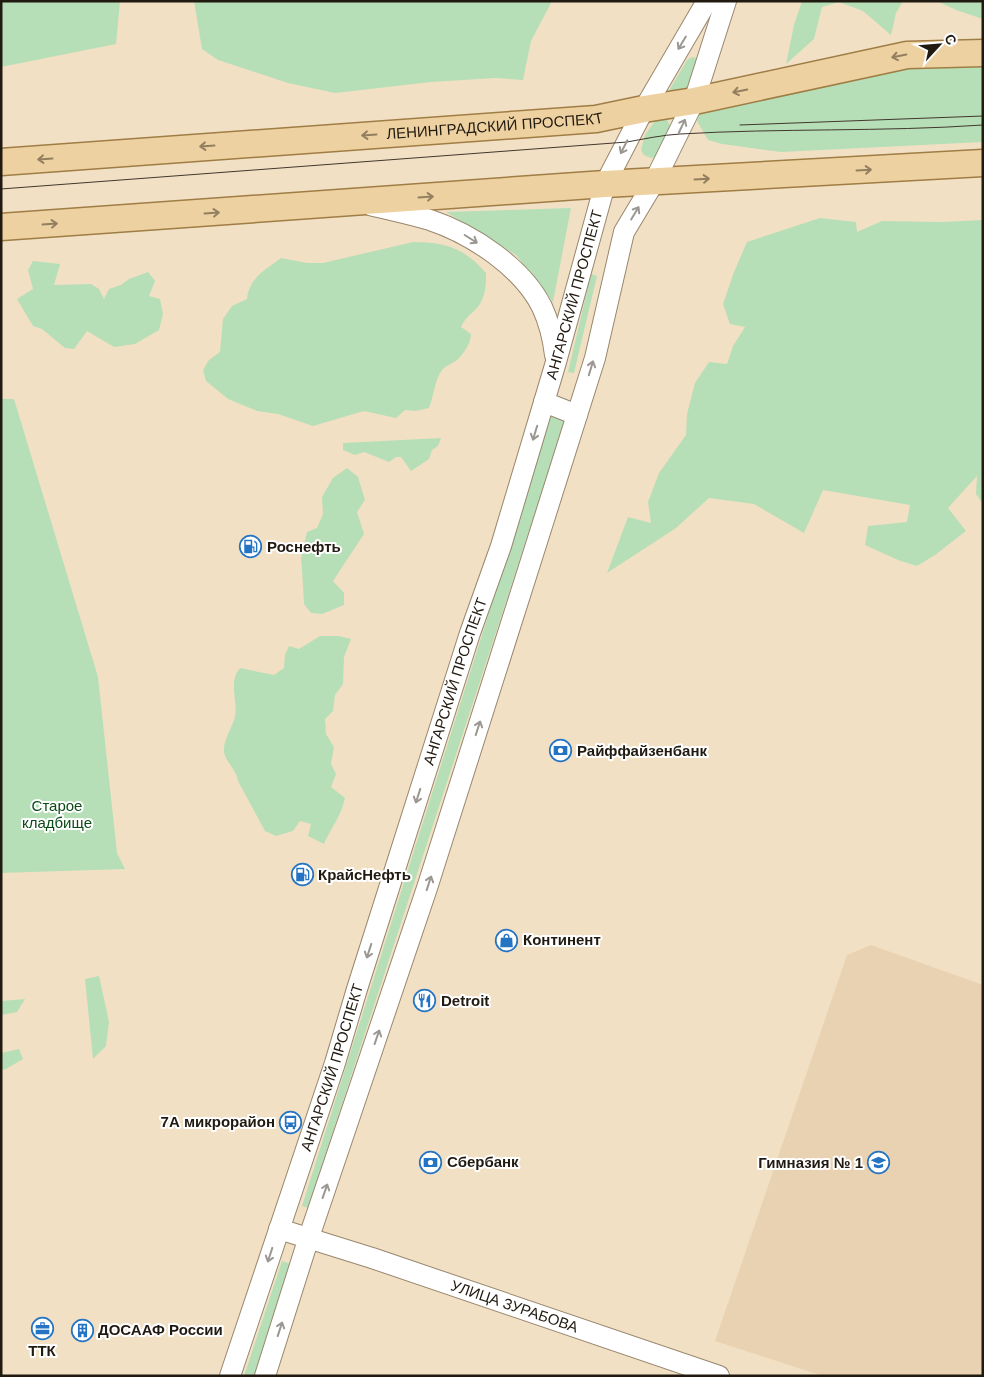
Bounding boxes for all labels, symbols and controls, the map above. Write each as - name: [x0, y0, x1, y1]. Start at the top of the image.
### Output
- north arrow: [914, 20, 964, 70]
- text: С: [941, 31, 960, 47]
- one-way arrow: [677, 36, 687, 50]
- one-way arrow: [892, 52, 908, 62]
- one-way arrow: [733, 87, 749, 96]
- street label: ЛЕНИНГРАДСКИЙ ПРОСПЕКТ: [386, 109, 605, 142]
- one-way arrow: [677, 119, 687, 134]
- one-way arrow: [361, 130, 377, 139]
- one-way arrow: [619, 139, 629, 154]
- one-way arrow: [199, 142, 215, 151]
- one-way arrow: [37, 154, 53, 163]
- one-way arrow: [856, 165, 872, 174]
- one-way arrow: [694, 175, 710, 184]
- one-way arrow: [418, 193, 434, 202]
- one-way arrow: [631, 206, 641, 220]
- one-way arrow: [203, 208, 219, 217]
- street label: АНГАРСКИЙ ПРОСПЕКТ: [542, 208, 605, 381]
- one-way arrow: [42, 219, 58, 229]
- one-way arrow: [464, 234, 478, 244]
- one-way arrow: [587, 360, 597, 376]
- one-way arrow: [529, 425, 539, 441]
- fuel station icon: Роснефть: [239, 535, 263, 559]
- place label: Роснефть: [267, 538, 341, 555]
- street label: АНГАРСКИЙ ПРОСПЕКТ: [420, 596, 490, 767]
- one-way arrow: [474, 721, 483, 737]
- bank icon: Райффайзенбанк: [549, 739, 573, 763]
- place label: Райффайзенбанк: [577, 742, 708, 759]
- one-way arrow: [413, 788, 423, 804]
- park label: Старое кладбище: [22, 797, 92, 831]
- fuel station icon: КрайсНефть: [290, 863, 314, 887]
- place label: КрайсНефть: [318, 866, 411, 883]
- one-way arrow: [424, 876, 434, 892]
- shop icon: Континент: [495, 928, 519, 952]
- place label: Континент: [523, 931, 601, 948]
- one-way arrow: [364, 943, 373, 958]
- street label: АНГАРСКИЙ ПРОСПЕКТ: [297, 981, 366, 1153]
- restaurant icon: Detroit: [413, 989, 437, 1013]
- place label: Detroit: [441, 992, 489, 1009]
- one-way arrow: [373, 1030, 382, 1046]
- bus stop icon: 7А микрорайон: [279, 1110, 303, 1134]
- place label: 7А микрорайон: [161, 1113, 275, 1130]
- bank icon: Сбербанк: [419, 1150, 443, 1174]
- school or university icon: Гимназия № 1: [867, 1151, 891, 1175]
- place label: Сбербанк: [447, 1153, 519, 1170]
- place label: Гимназия № 1: [758, 1154, 863, 1171]
- one-way arrow: [321, 1184, 330, 1199]
- one-way arrow: [265, 1247, 275, 1263]
- street label: УЛИЦА ЗУРАБОВА: [449, 1276, 581, 1336]
- office icon: ТТК: [30, 1316, 54, 1340]
- building icon: ДОСААФ России: [70, 1318, 94, 1342]
- place label: ДОСААФ России: [98, 1321, 223, 1338]
- one-way arrow: [275, 1322, 285, 1338]
- place label: ТТК: [28, 1342, 57, 1359]

